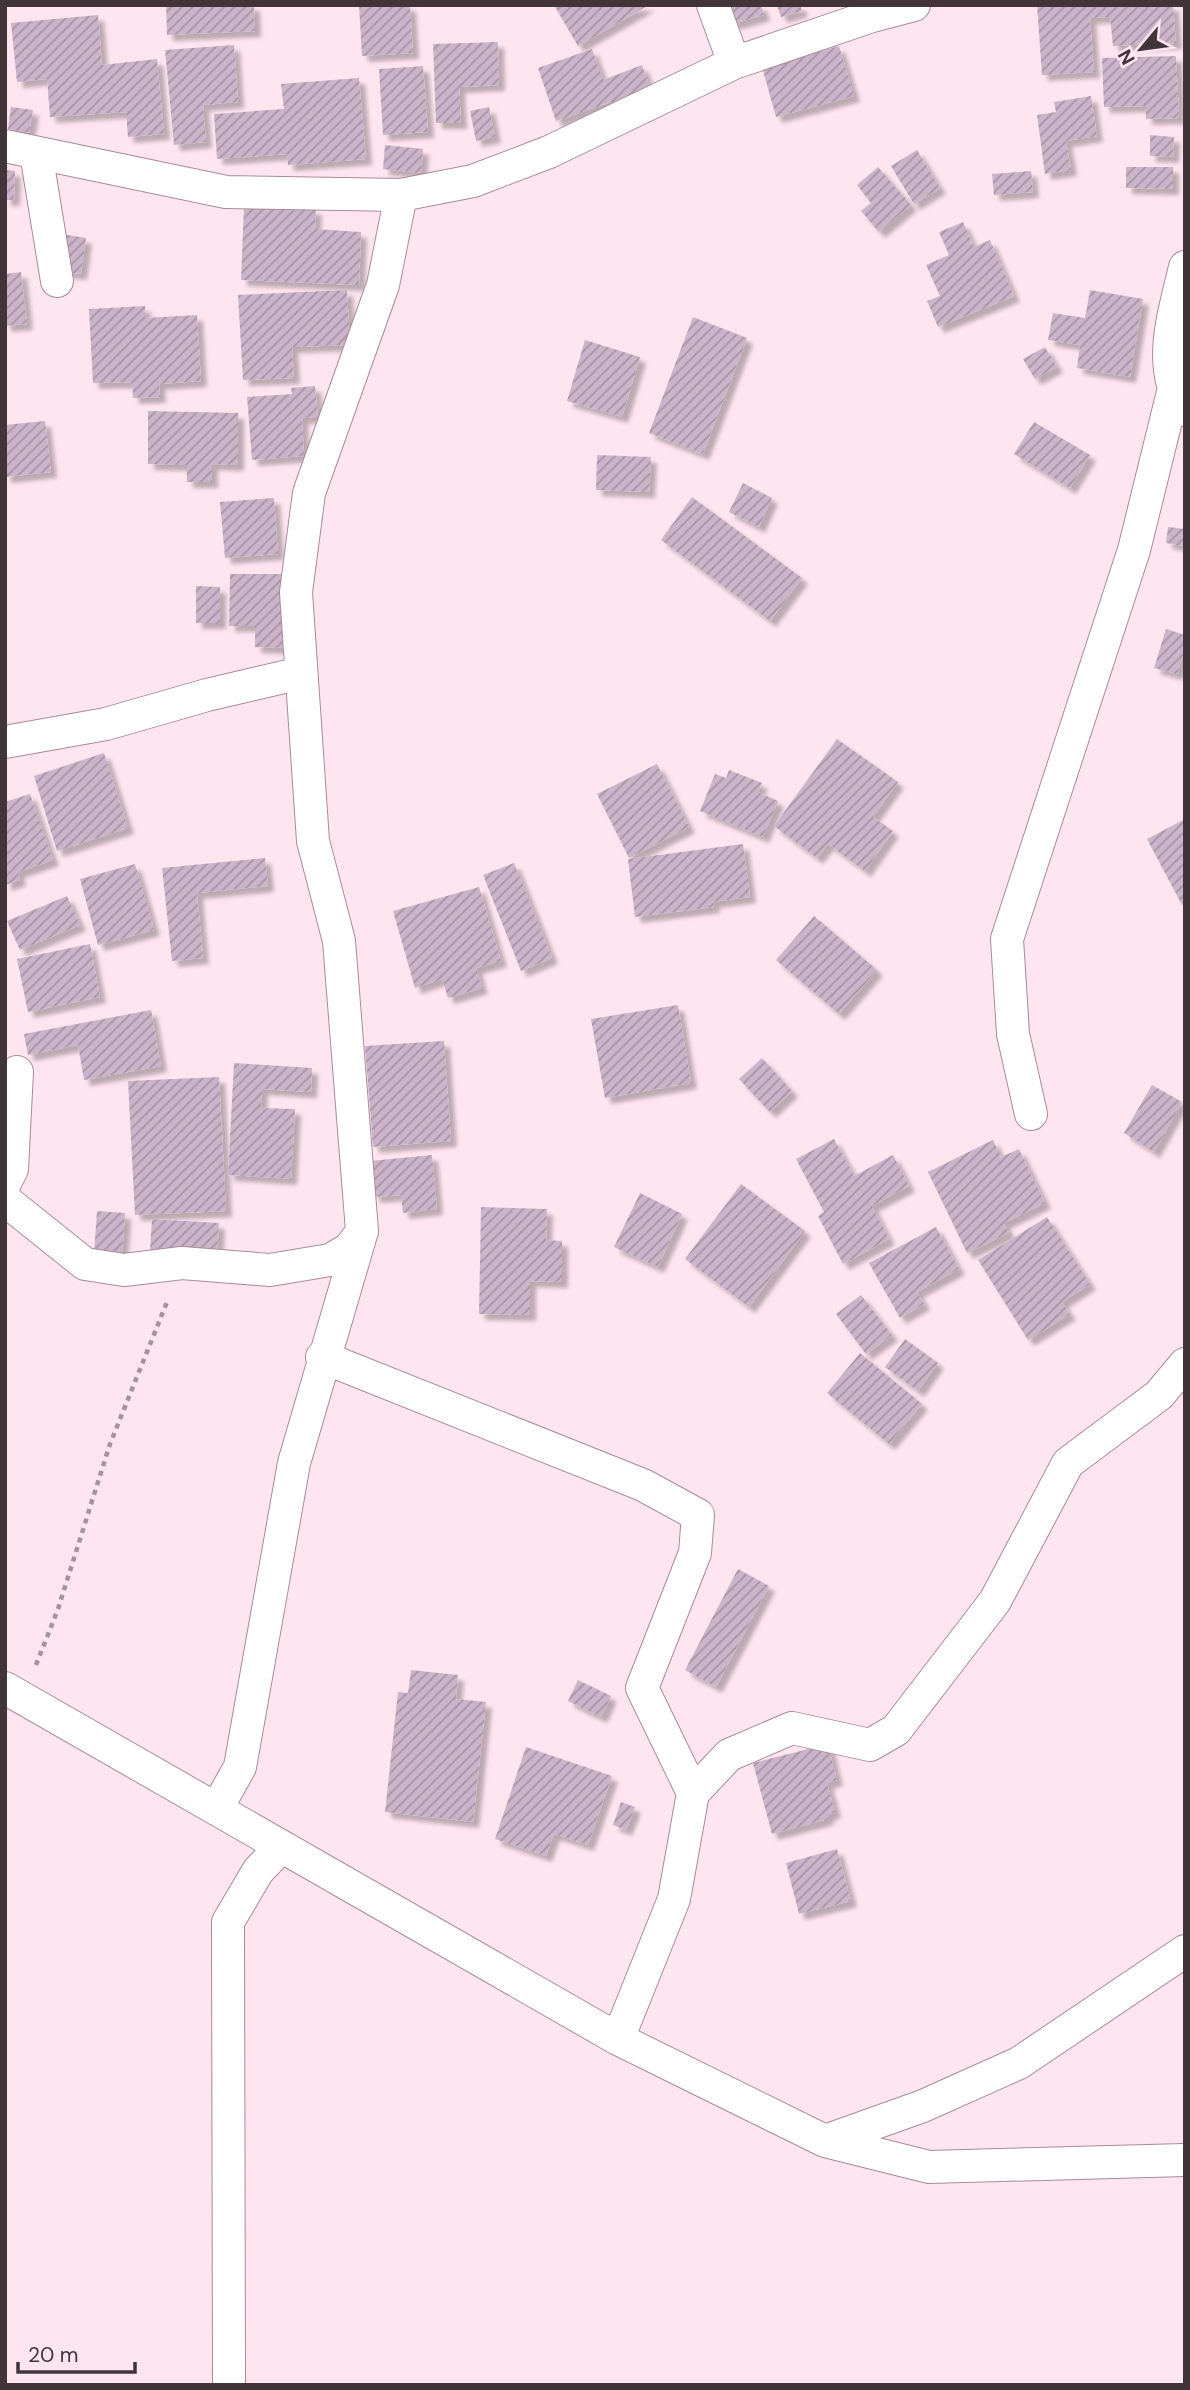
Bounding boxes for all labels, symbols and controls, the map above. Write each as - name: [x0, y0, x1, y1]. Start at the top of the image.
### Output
- north arrow: [1106, 14, 1176, 84]
- text: N: [1112, 45, 1141, 69]
- scale bar: [18, 2330, 135, 2374]
- text: 20 m: [28, 2341, 79, 2369]

